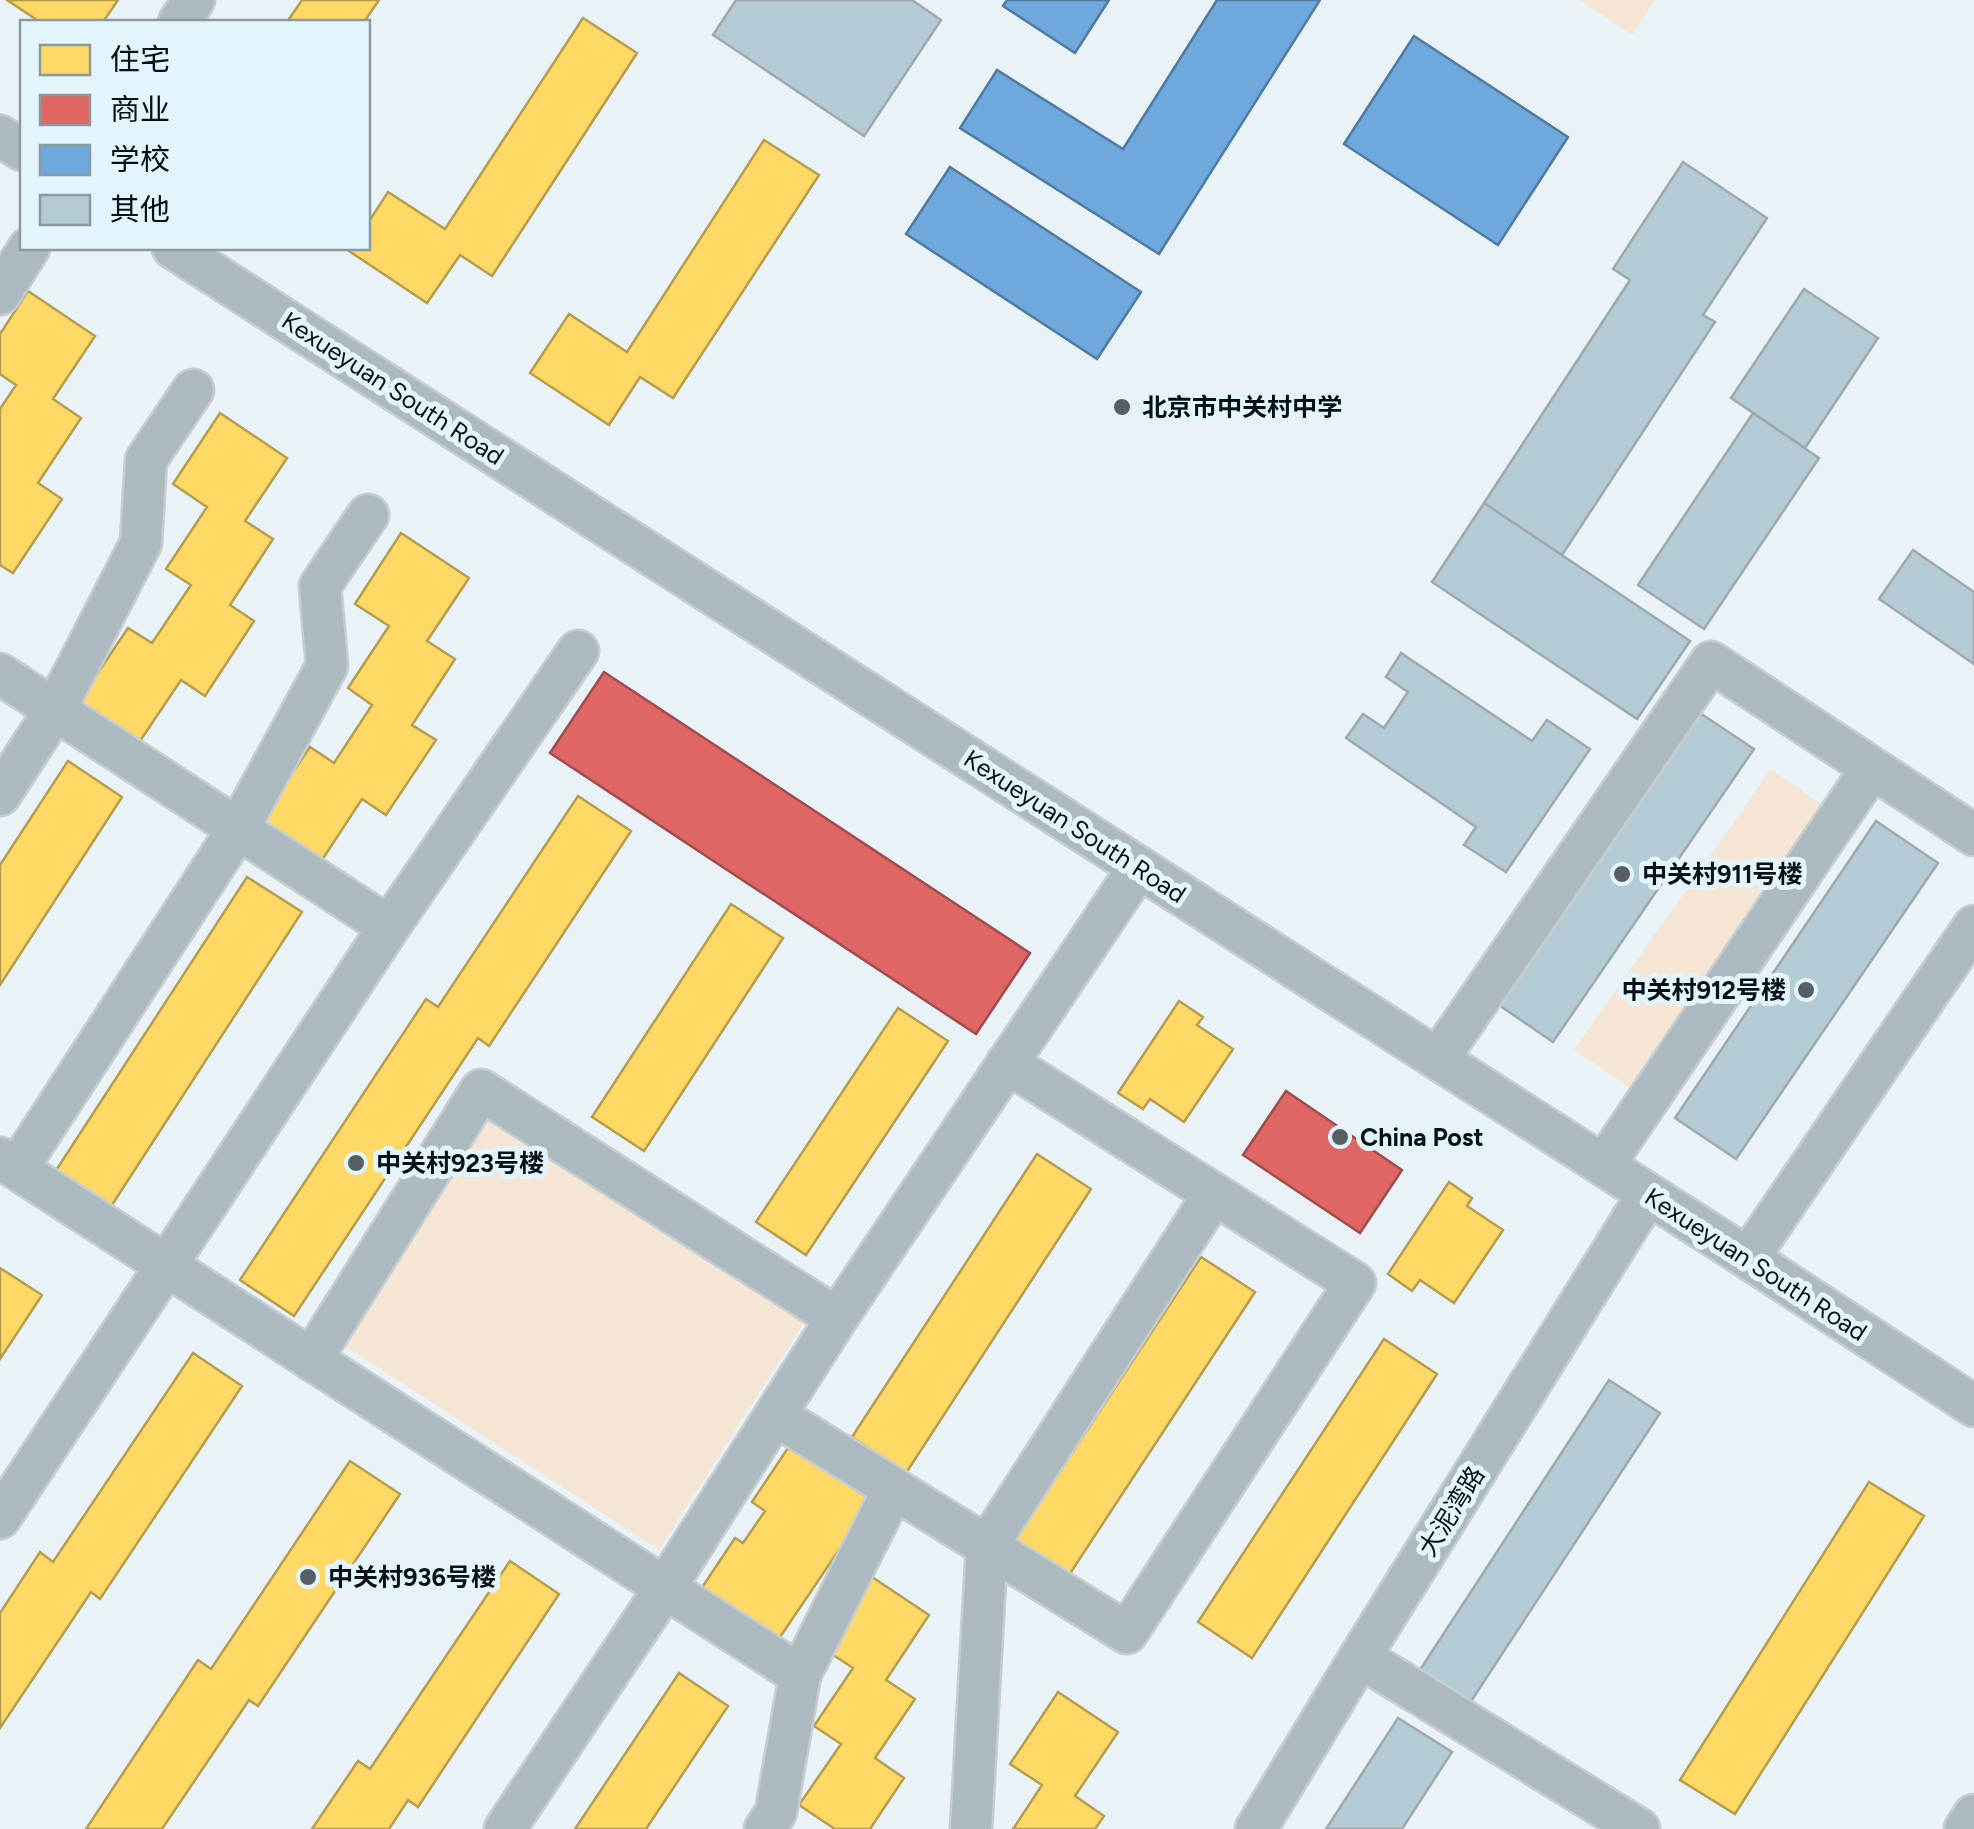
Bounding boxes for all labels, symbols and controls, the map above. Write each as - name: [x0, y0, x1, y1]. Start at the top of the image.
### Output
- legend: [20, 20, 370, 250]
- text: 住宅: [110, 41, 170, 78]
- text: 商业: [110, 91, 170, 128]
- text: 学校: [110, 141, 170, 178]
- text: 其他: [110, 191, 170, 228]
- street label: Kexueyuan South Road: [276, 305, 510, 471]
- place label: 北京市中关村中学: [1142, 392, 1342, 422]
- marker: 北京市中关村中学: [1111, 396, 1133, 418]
- street label: Kexueyuan South Road: [958, 743, 1192, 909]
- place label: 中关村911号楼: [1642, 859, 1803, 889]
- marker: 中关村911号楼: [1611, 863, 1633, 885]
- place label: 中关村912号楼: [1621, 975, 1786, 1005]
- marker: 中关村912号楼: [1795, 979, 1817, 1001]
- place label: China Post: [1360, 1122, 1483, 1152]
- marker: China Post: [1329, 1126, 1351, 1148]
- place label: 中关村923号楼: [376, 1148, 544, 1178]
- marker: 中关村923号楼: [345, 1152, 367, 1174]
- street label: Kexueyuan South Road: [1639, 1181, 1873, 1347]
- street label: 大泥湾路: [1412, 1461, 1490, 1561]
- place label: 中关村936号楼: [328, 1562, 496, 1592]
- marker: 中关村936号楼: [297, 1566, 319, 1588]

